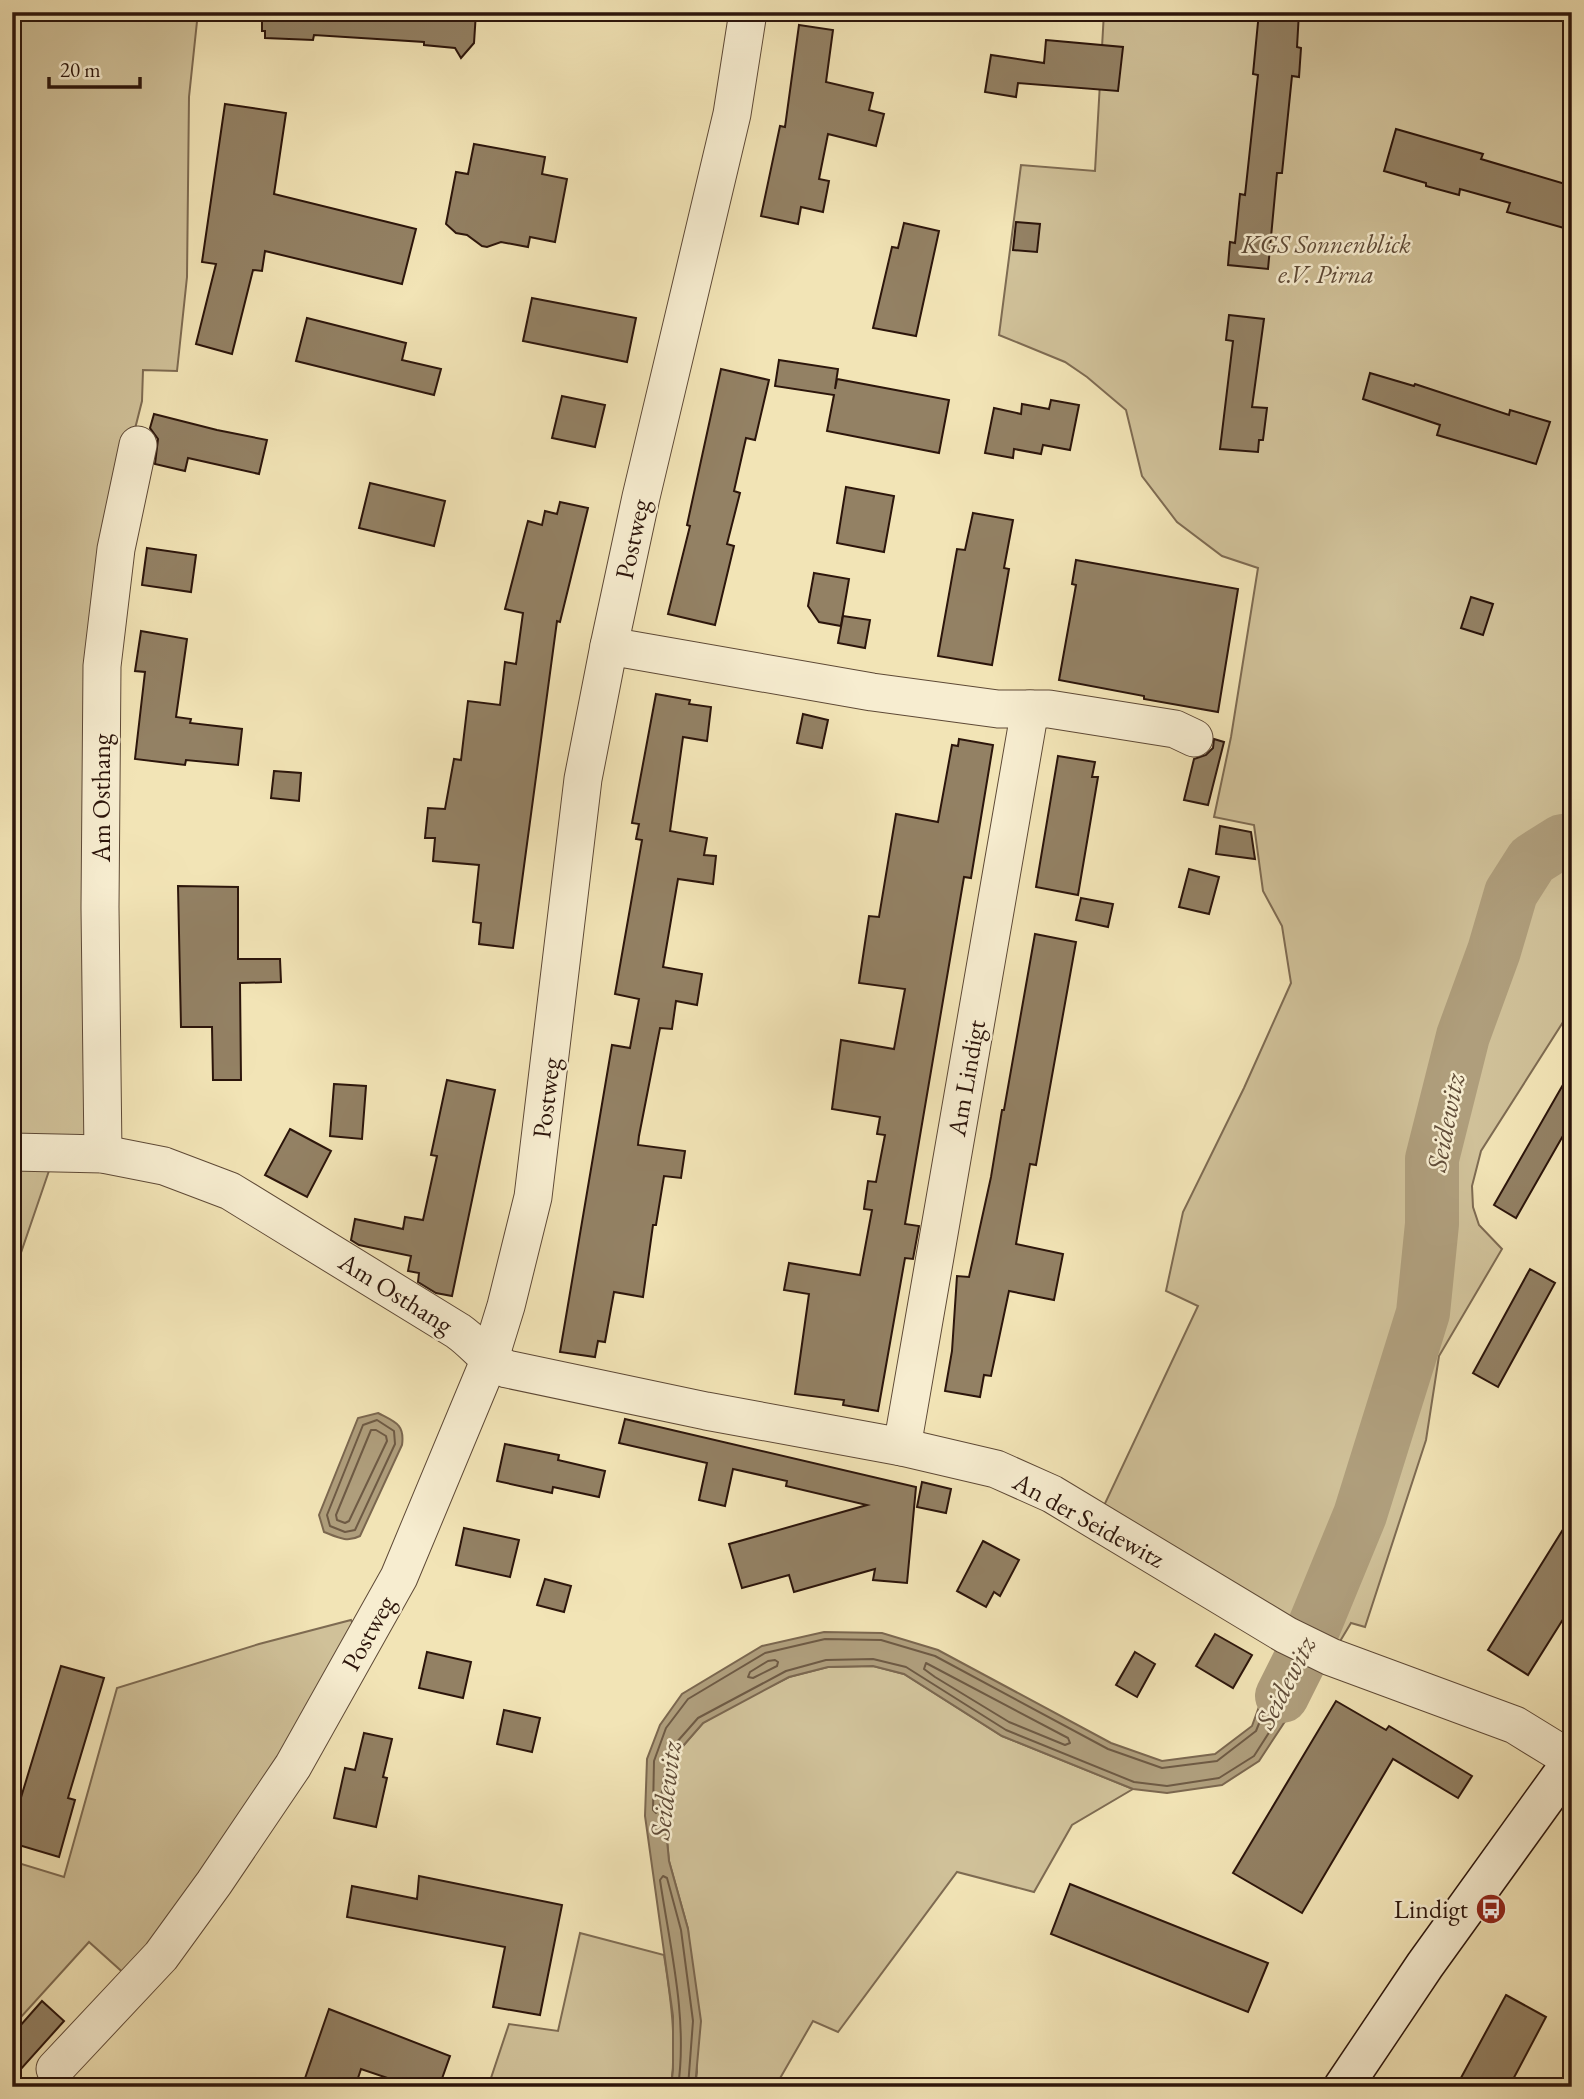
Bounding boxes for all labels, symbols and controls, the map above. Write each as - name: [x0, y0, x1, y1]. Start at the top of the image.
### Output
- scale bar: [49, 46, 140, 90]
- text: 20 m: [60, 56, 101, 83]
- park label: KGS Sonnenblick e.V. Pirna: [1240, 227, 1411, 291]
- street label: Postweg: [607, 495, 657, 582]
- street label: Am Osthang: [84, 733, 118, 863]
- street label: Am Lindigt: [939, 1017, 993, 1140]
- street label: Postweg: [524, 1055, 568, 1140]
- water label: Seidewitz: [1418, 1069, 1472, 1175]
- street label: Am Osthang: [332, 1244, 460, 1342]
- street label: An der Seidewitz: [1006, 1464, 1171, 1576]
- street label: Postweg: [333, 1589, 403, 1677]
- water label: Seidewitz: [1246, 1629, 1324, 1735]
- water label: Seidewitz: [641, 1738, 689, 1843]
- place label: Lindigt: [1394, 1892, 1468, 1926]
- bus stop icon: Lindigt: [1474, 1892, 1508, 1926]

